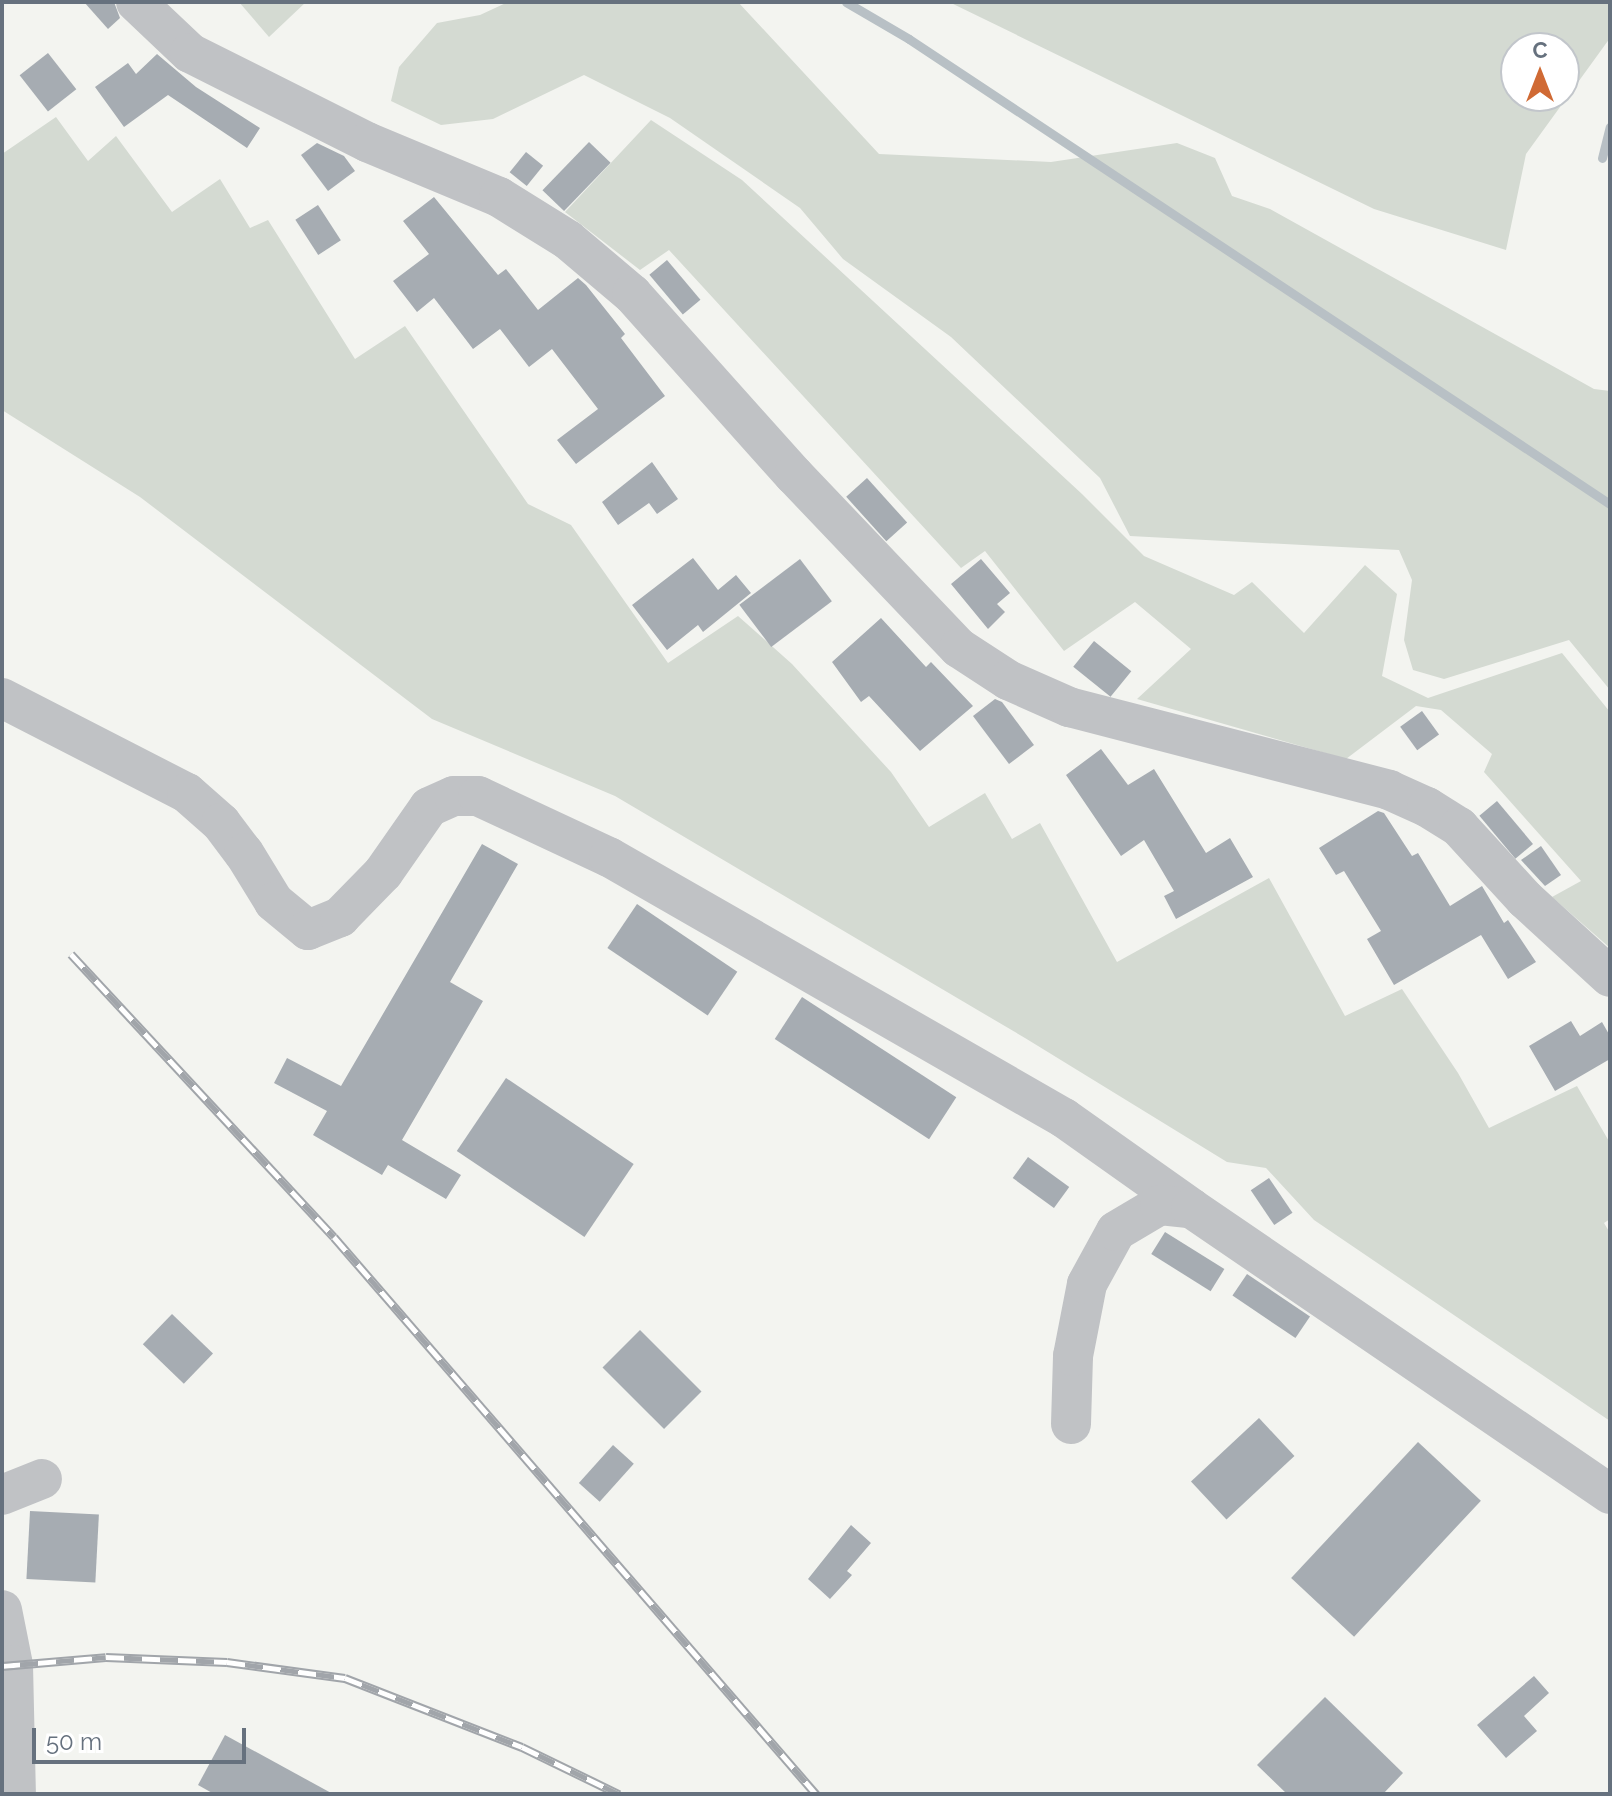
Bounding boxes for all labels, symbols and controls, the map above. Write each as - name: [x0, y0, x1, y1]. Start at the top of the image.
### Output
- north arrow: [1500, 32, 1580, 112]
- text: С: [1532, 37, 1548, 63]
- scale bar: [36, 1712, 250, 1762]
- text: 50 m: [46, 1727, 102, 1756]

